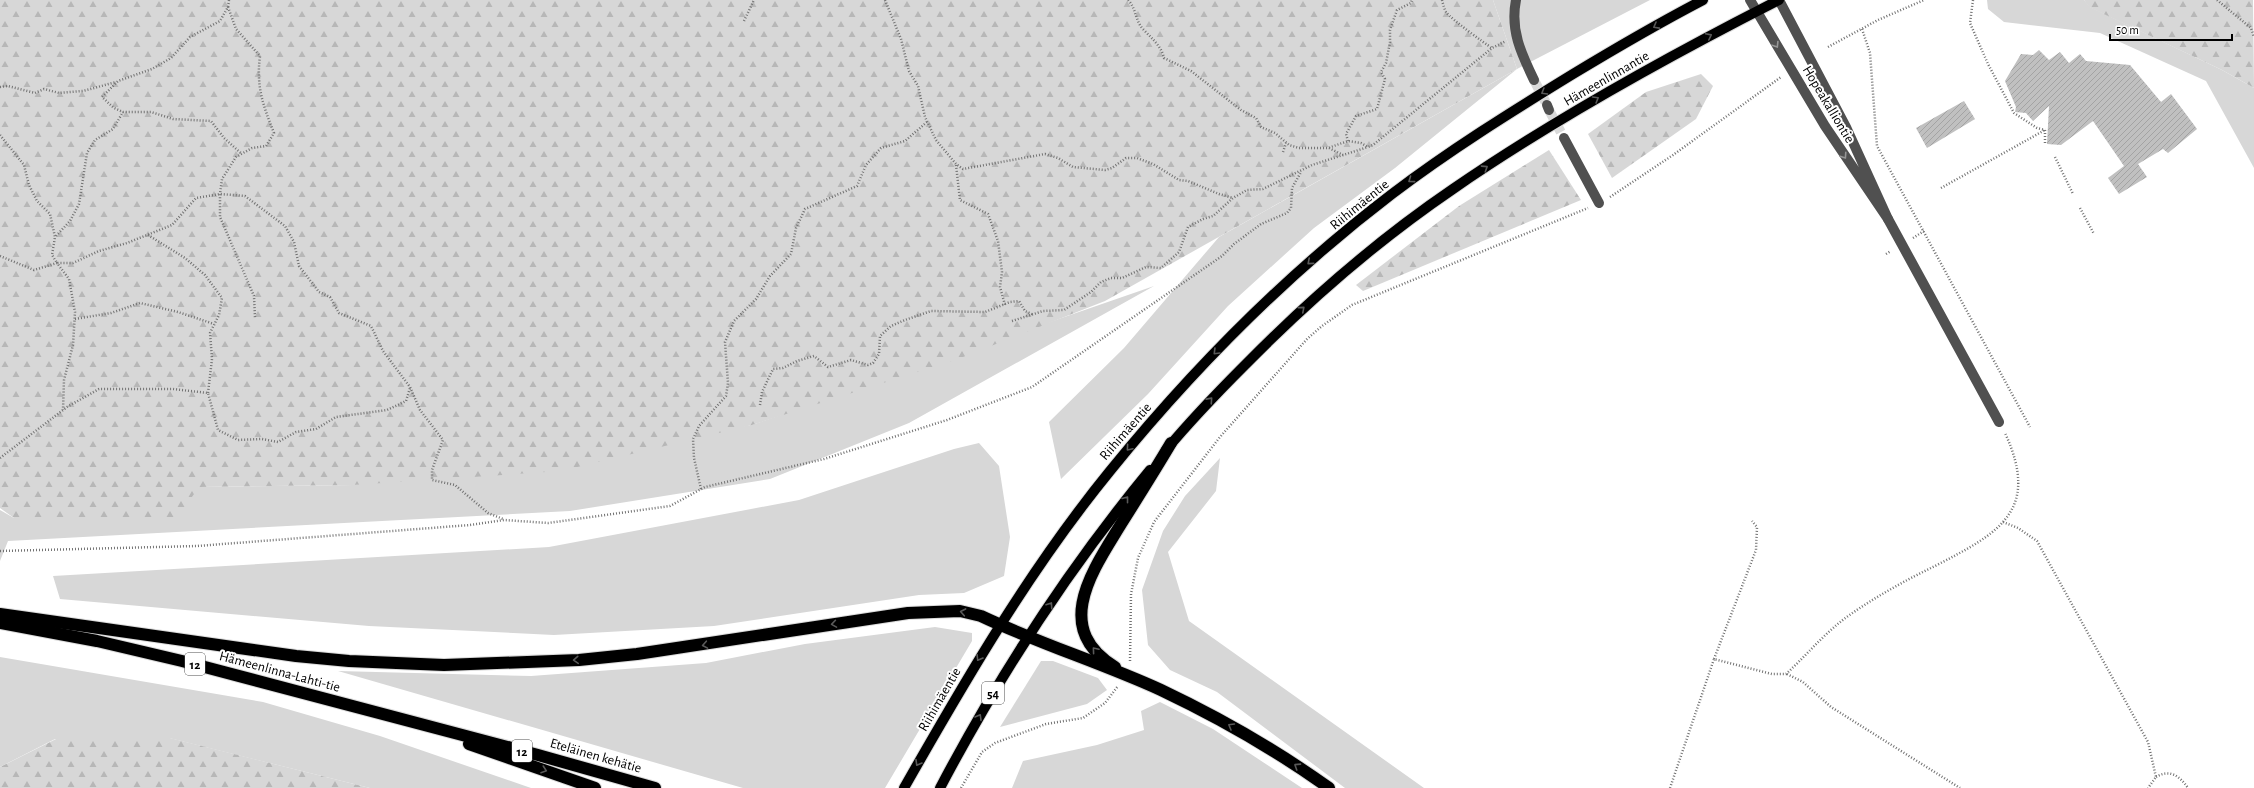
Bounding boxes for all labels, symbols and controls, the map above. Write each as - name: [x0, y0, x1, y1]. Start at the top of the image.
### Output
- scale bar: [2110, 16, 2232, 42]
- one-way arrow: [1653, 21, 1660, 28]
- text: 50 m: [2116, 24, 2139, 36]
- one-way arrow: [1705, 33, 1712, 41]
- one-way arrow: [1772, 41, 1779, 48]
- street label: Hämeenlinnantie: [1561, 49, 1652, 109]
- street label: Hopeakalliontie: [1800, 63, 1857, 146]
- one-way arrow: [1541, 87, 1548, 94]
- one-way arrow: [1592, 97, 1599, 104]
- one-way arrow: [1839, 152, 1847, 159]
- one-way arrow: [1481, 165, 1488, 173]
- one-way arrow: [1408, 175, 1415, 183]
- street label: Riihimäentie: [1328, 177, 1392, 233]
- one-way arrow: [1308, 258, 1315, 265]
- one-way arrow: [1298, 307, 1305, 314]
- one-way arrow: [1213, 347, 1221, 355]
- one-way arrow: [1205, 398, 1212, 405]
- street label: Riihimäentie: [1097, 400, 1154, 463]
- one-way arrow: [1126, 443, 1133, 451]
- one-way arrow: [1121, 497, 1128, 504]
- one-way arrow: [1045, 602, 1053, 609]
- one-way arrow: [959, 608, 966, 617]
- one-way arrow: [831, 619, 837, 628]
- one-way arrow: [702, 640, 709, 649]
- one-way arrow: [1093, 648, 1100, 655]
- street label: Hämeenlinna-Lahti-tie: [218, 649, 342, 695]
- road number: 12: [185, 653, 205, 675]
- one-way arrow: [976, 654, 984, 661]
- one-way arrow: [573, 656, 579, 665]
- street label: Riihimäentie: [916, 665, 964, 734]
- road number: 54: [982, 682, 1004, 704]
- one-way arrow: [975, 713, 982, 721]
- one-way arrow: [1227, 723, 1235, 730]
- street label: Eteläinen kehätie: [548, 736, 643, 776]
- road number: 12: [512, 740, 532, 762]
- one-way arrow: [916, 759, 923, 766]
- one-way arrow: [1294, 764, 1301, 771]
- one-way arrow: [540, 766, 547, 774]

